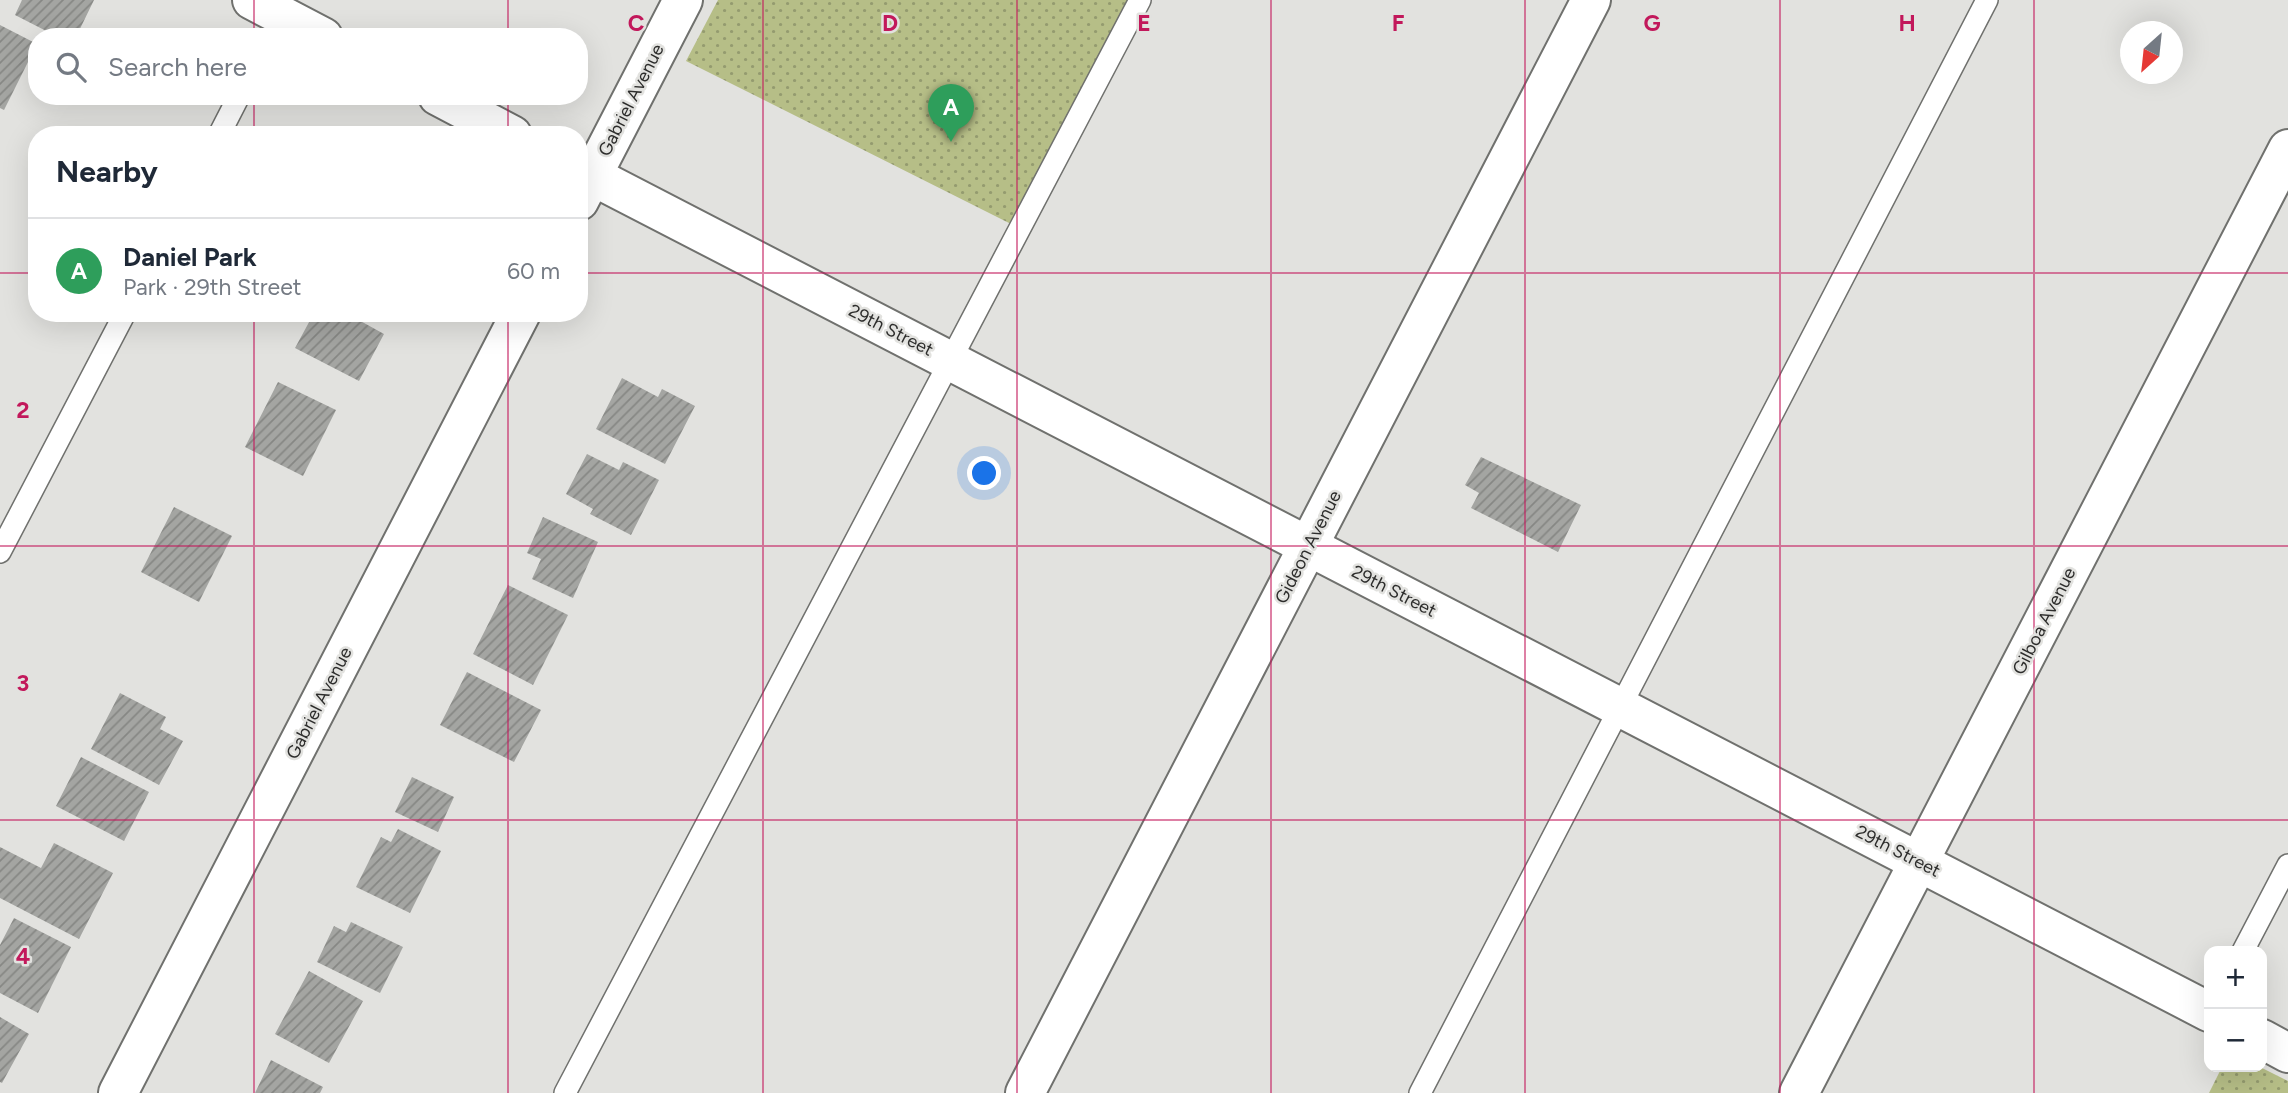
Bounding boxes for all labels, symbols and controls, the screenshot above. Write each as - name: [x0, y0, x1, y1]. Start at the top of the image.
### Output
- text: C: [628, 9, 645, 37]
- text: D: [882, 9, 898, 37]
- text: E: [1137, 9, 1151, 37]
- text: F: [1392, 9, 1405, 37]
- text: G: [1643, 9, 1661, 37]
- text: H: [1898, 9, 1916, 37]
- north arrow: [2120, 21, 2183, 84]
- search box: [28, 28, 588, 105]
- street label: Gabriel Avenue: [593, 40, 669, 160]
- icon: search: [52, 48, 90, 86]
- text: Search here: [108, 51, 247, 83]
- pin: A: [928, 84, 974, 142]
- text: Nearby: [56, 153, 158, 190]
- text: Daniel Park: [123, 241, 257, 273]
- text: A: [71, 257, 87, 285]
- text: 60 m: [507, 257, 560, 285]
- text: Park · 29th Street: [123, 273, 301, 301]
- street label: 29th Street: [845, 299, 937, 361]
- text: 2: [16, 396, 30, 424]
- your location: [967, 456, 1001, 490]
- street label: Gideon Avenue: [1270, 487, 1346, 607]
- street label: 29th Street: [1348, 560, 1440, 622]
- street label: Gilboa Avenue: [2008, 564, 2081, 678]
- street label: Gabriel Avenue: [281, 643, 357, 763]
- text: 3: [17, 669, 29, 697]
- street label: 29th Street: [1852, 820, 1944, 882]
- text: 4: [16, 942, 30, 970]
- map controls: [2204, 946, 2267, 1072]
- button: +: [2204, 946, 2267, 1009]
- button: −: [2204, 1009, 2267, 1072]

